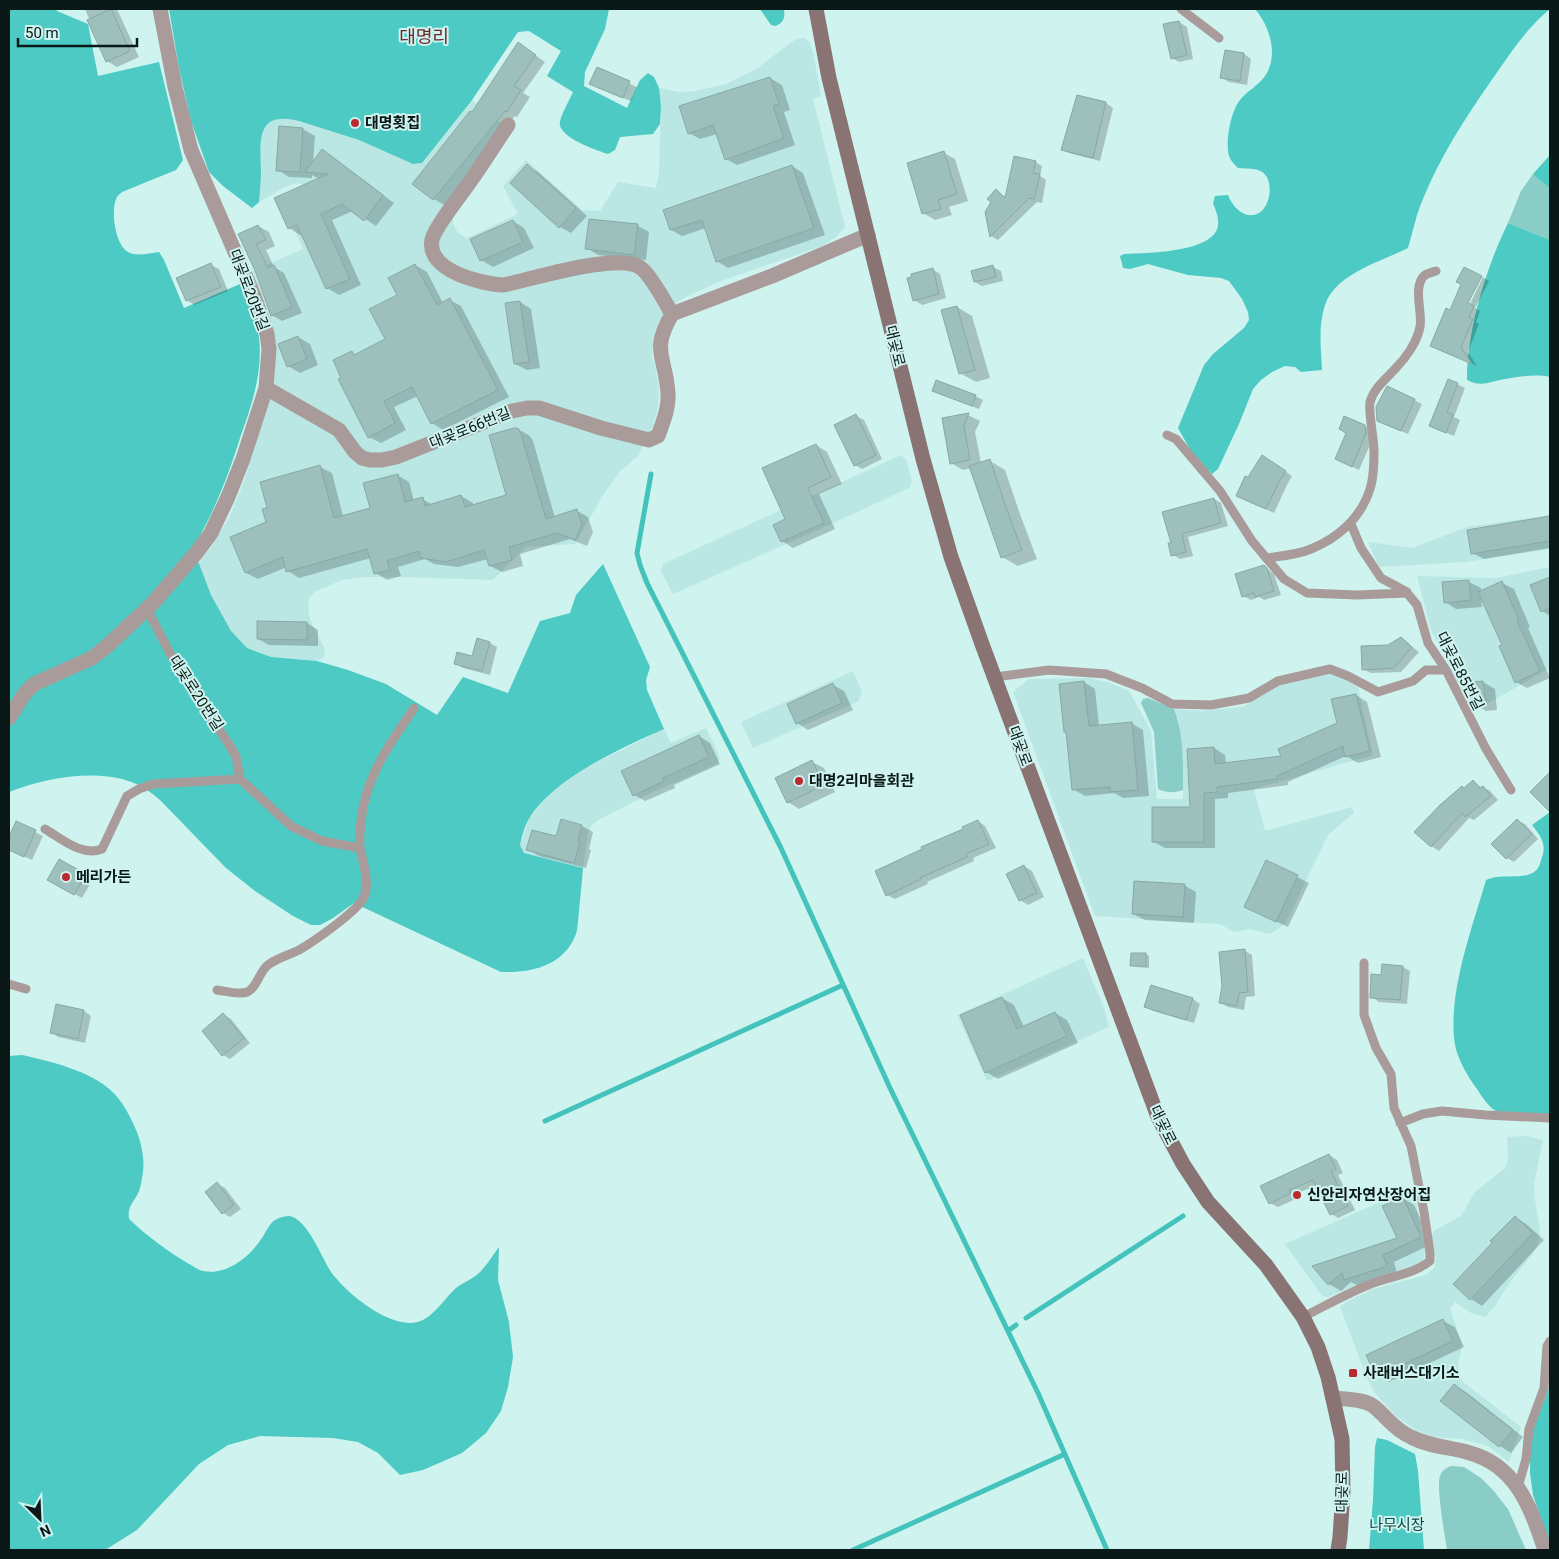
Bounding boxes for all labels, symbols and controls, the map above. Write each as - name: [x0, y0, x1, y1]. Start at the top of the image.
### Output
- scale bar: [18, 15, 136, 47]
- text: 50 m: [25, 24, 59, 42]
- district label: 대명리: [399, 26, 449, 47]
- place label: 대명횟집: [365, 114, 420, 132]
- marker: 대명횟집: [349, 117, 361, 129]
- street label: 대곶로20번길: [225, 247, 273, 333]
- street label: 대곶로: [881, 324, 909, 368]
- street label: 대곶로66번길: [427, 404, 513, 452]
- street label: 대곶로85번길: [1432, 629, 1488, 713]
- street label: 대곶로20번길: [165, 652, 227, 734]
- street label: 대곶로: [1004, 723, 1036, 769]
- place label: 대명2리마을회관: [809, 772, 914, 790]
- marker: 대명2리마을회관: [793, 775, 805, 787]
- place label: 메리가든: [76, 868, 131, 886]
- marker: 메리가든: [60, 871, 72, 883]
- street label: 대곶로: [1146, 1102, 1180, 1148]
- place label: 신안리자연산장어집: [1307, 1186, 1431, 1204]
- marker: 신안리자연산장어집: [1291, 1189, 1303, 1201]
- place label: 사래버스대기소: [1363, 1364, 1460, 1382]
- marker: 사래버스대기소: [1347, 1367, 1359, 1379]
- street label: 대곶로: [1333, 1471, 1351, 1513]
- north arrow: [15, 1494, 65, 1544]
- park label: 나무시장: [1369, 1516, 1425, 1534]
- text: N: [38, 1522, 53, 1540]

